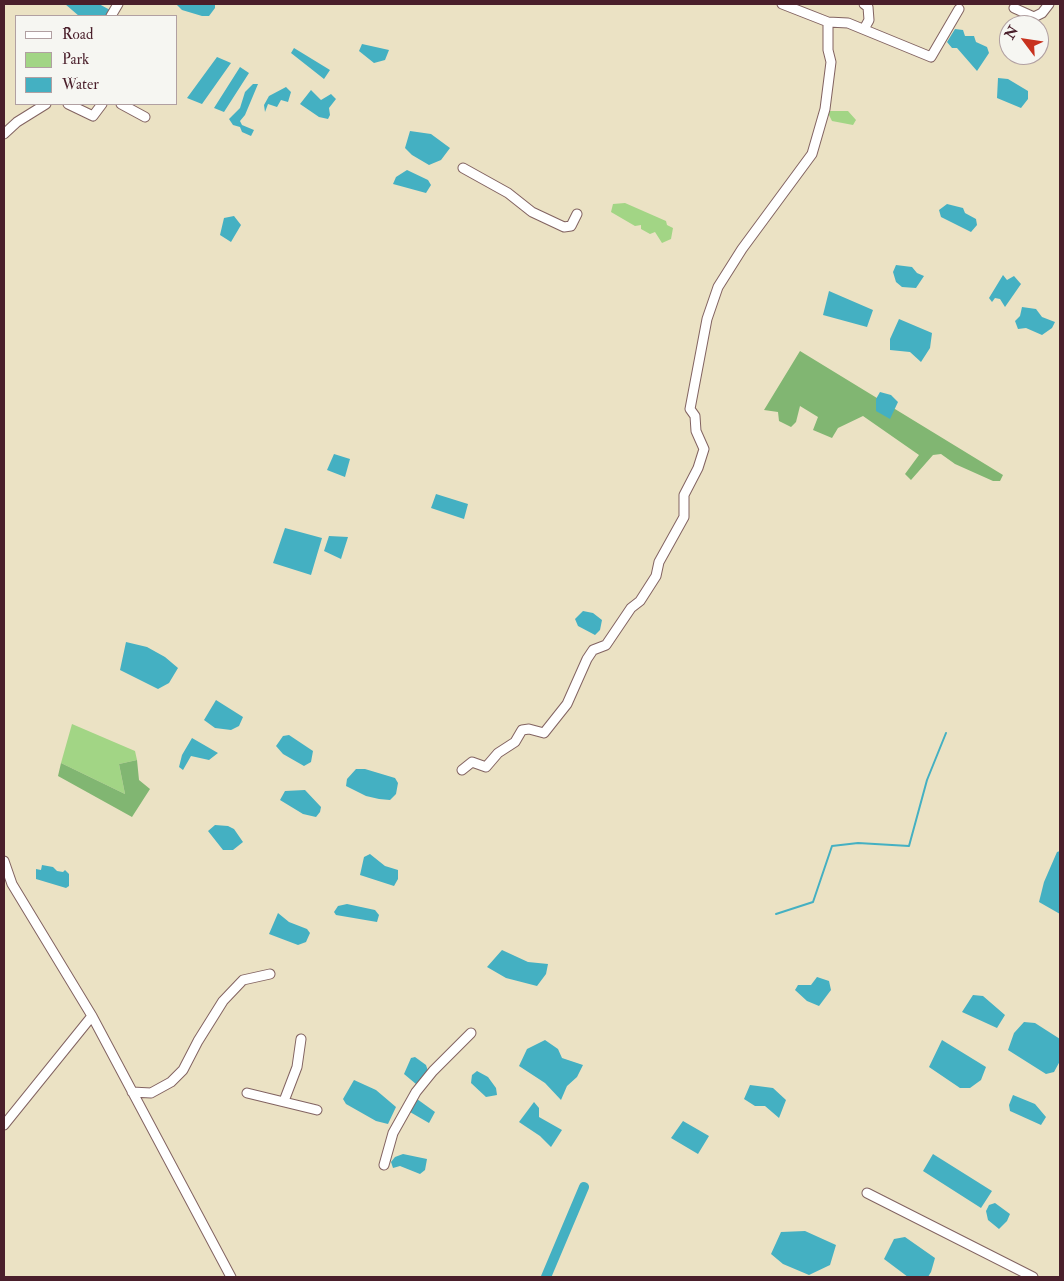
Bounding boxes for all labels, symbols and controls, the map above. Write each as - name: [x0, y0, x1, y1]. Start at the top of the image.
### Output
- legend: [15, 15, 178, 105]
- north arrow: [999, 15, 1049, 65]
- text: N: [1001, 23, 1022, 42]
- text: Road: [62, 25, 93, 44]
- text: Park: [62, 50, 89, 69]
- text: Water: [62, 75, 99, 94]

